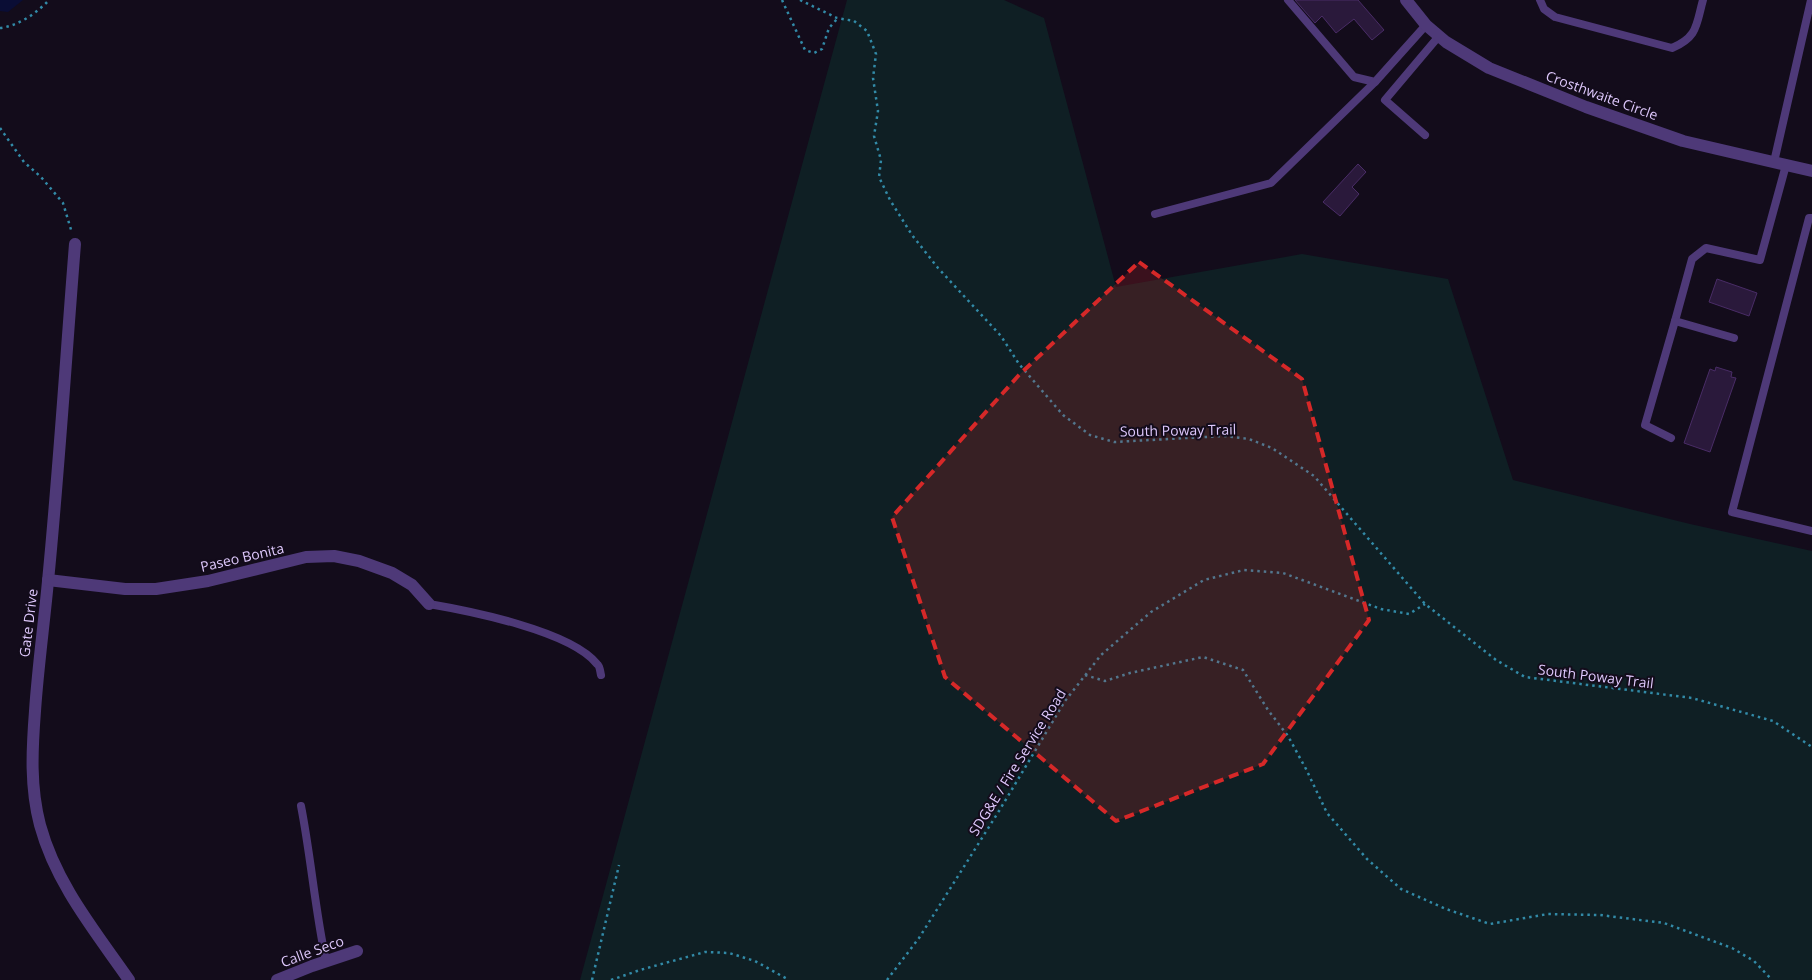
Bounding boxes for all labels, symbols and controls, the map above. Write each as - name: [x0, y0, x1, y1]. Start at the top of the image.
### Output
- street label: Crosthwaite Circle: [1543, 66, 1661, 124]
- street label: South Poway Trail: [1120, 419, 1236, 441]
- street label: Paseo Bonita: [198, 538, 286, 576]
- street label: Gate Drive: [14, 588, 42, 658]
- street label: South Poway Trail: [1537, 659, 1655, 693]
- street label: SDG&E / Fire Service Road: [964, 685, 1070, 839]
- street label: Calle Seco: [278, 931, 346, 971]

